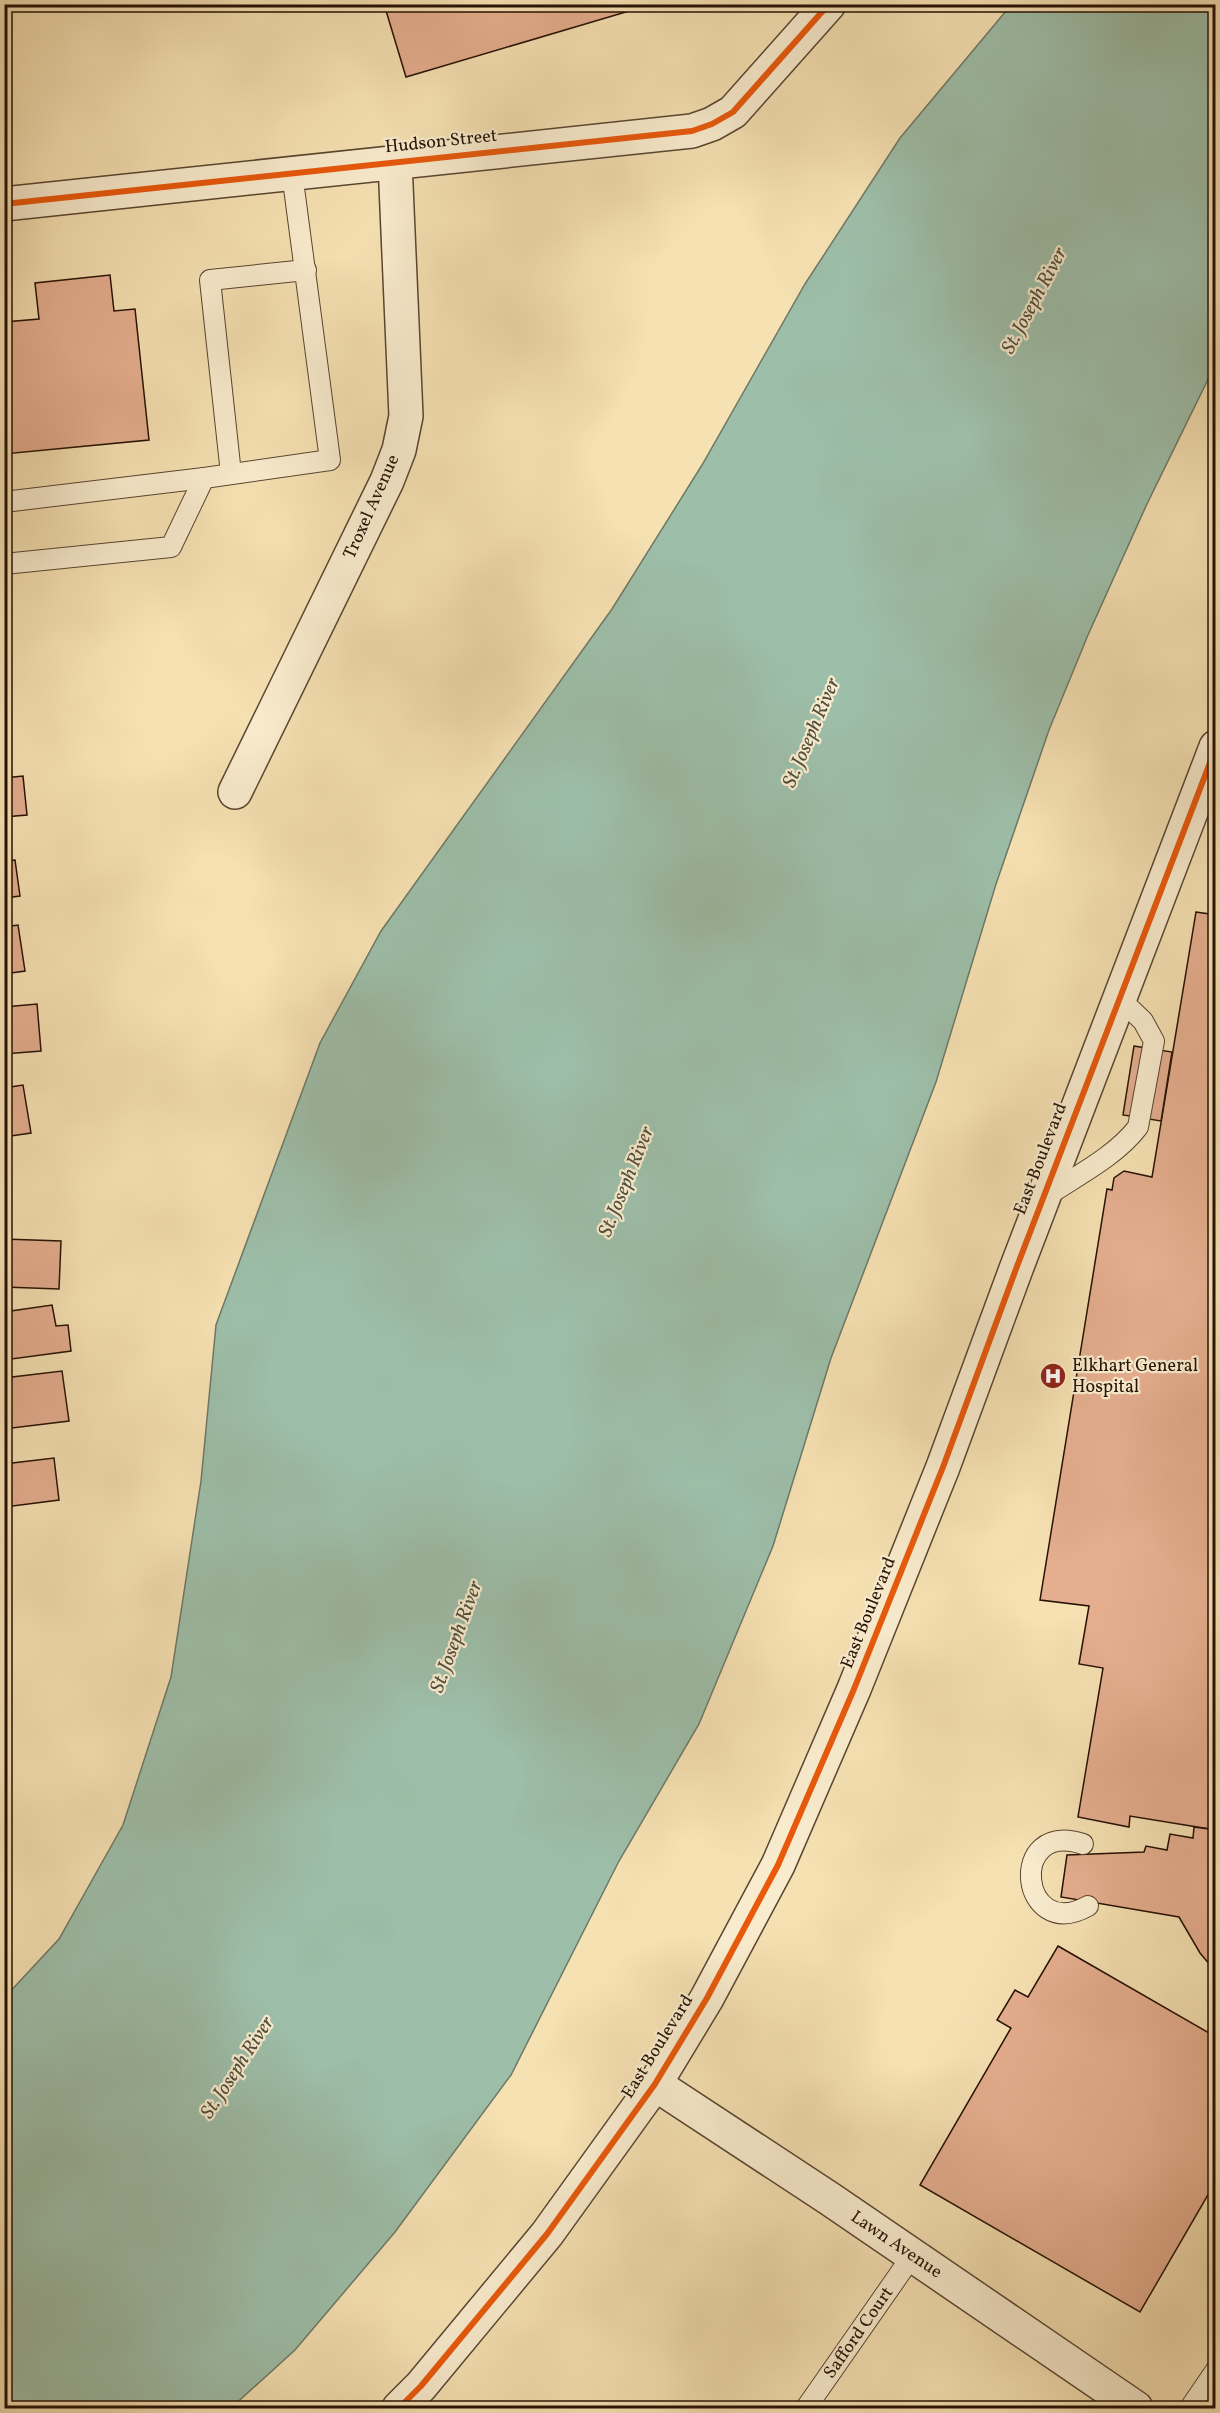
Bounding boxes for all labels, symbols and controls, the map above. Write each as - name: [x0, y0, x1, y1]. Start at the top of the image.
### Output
- street label: Hudson Street: [384, 124, 498, 160]
- water label: St. Joseph River: [995, 242, 1075, 359]
- street label: Troxel Avenue: [338, 451, 406, 563]
- water label: St. Joseph River: [776, 673, 848, 792]
- street label: East Boulevard: [1008, 1099, 1074, 1219]
- water label: St. Joseph River: [592, 1122, 662, 1241]
- place label: Elkhart General Hospital: [1072, 1354, 1198, 1400]
- hospital icon: Elkhart General Hospital: [1038, 1361, 1068, 1391]
- street label: East Boulevard: [835, 1553, 903, 1673]
- water label: St. Joseph River: [424, 1577, 490, 1697]
- street label: East Boulevard: [616, 1990, 700, 2104]
- water label: St. Joseph River: [194, 2011, 282, 2125]
- street label: Lawn Avenue: [845, 2205, 947, 2285]
- street label: Safford Court: [818, 2282, 900, 2384]

